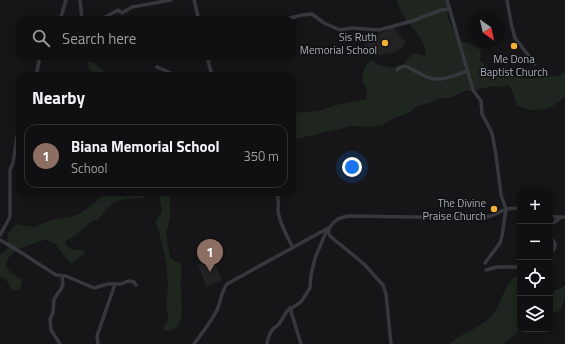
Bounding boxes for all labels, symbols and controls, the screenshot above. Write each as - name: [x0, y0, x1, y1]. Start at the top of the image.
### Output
- north arrow: [469, 12, 505, 48]
- search box: [16, 16, 296, 60]
- icon: search: [30, 27, 52, 49]
- text: Search here: [62, 27, 136, 50]
- place label: Sis Ruth Memorial School: [300, 29, 377, 58]
- marker: Sis Ruth Memorial School: [380, 38, 390, 48]
- marker: Me Dona Baptist Church: [509, 41, 519, 51]
- place label: Me Dona Baptist Church: [480, 51, 548, 80]
- text: Nearby: [32, 85, 85, 111]
- text: Biana Memorial School: [71, 135, 220, 158]
- text: 1: [42, 146, 50, 166]
- text: 350 m: [243, 146, 279, 166]
- your location: [342, 157, 362, 177]
- text: School: [71, 158, 107, 178]
- map controls: [517, 188, 553, 332]
- button: +: [517, 188, 553, 224]
- place label: The Divine Praise Church: [423, 195, 486, 224]
- marker: The Divine Praise Church: [489, 204, 499, 214]
- button: −: [517, 224, 553, 260]
- pin: 1: [197, 239, 223, 272]
- button: locate: [517, 260, 553, 296]
- button: layers: [517, 296, 553, 332]

